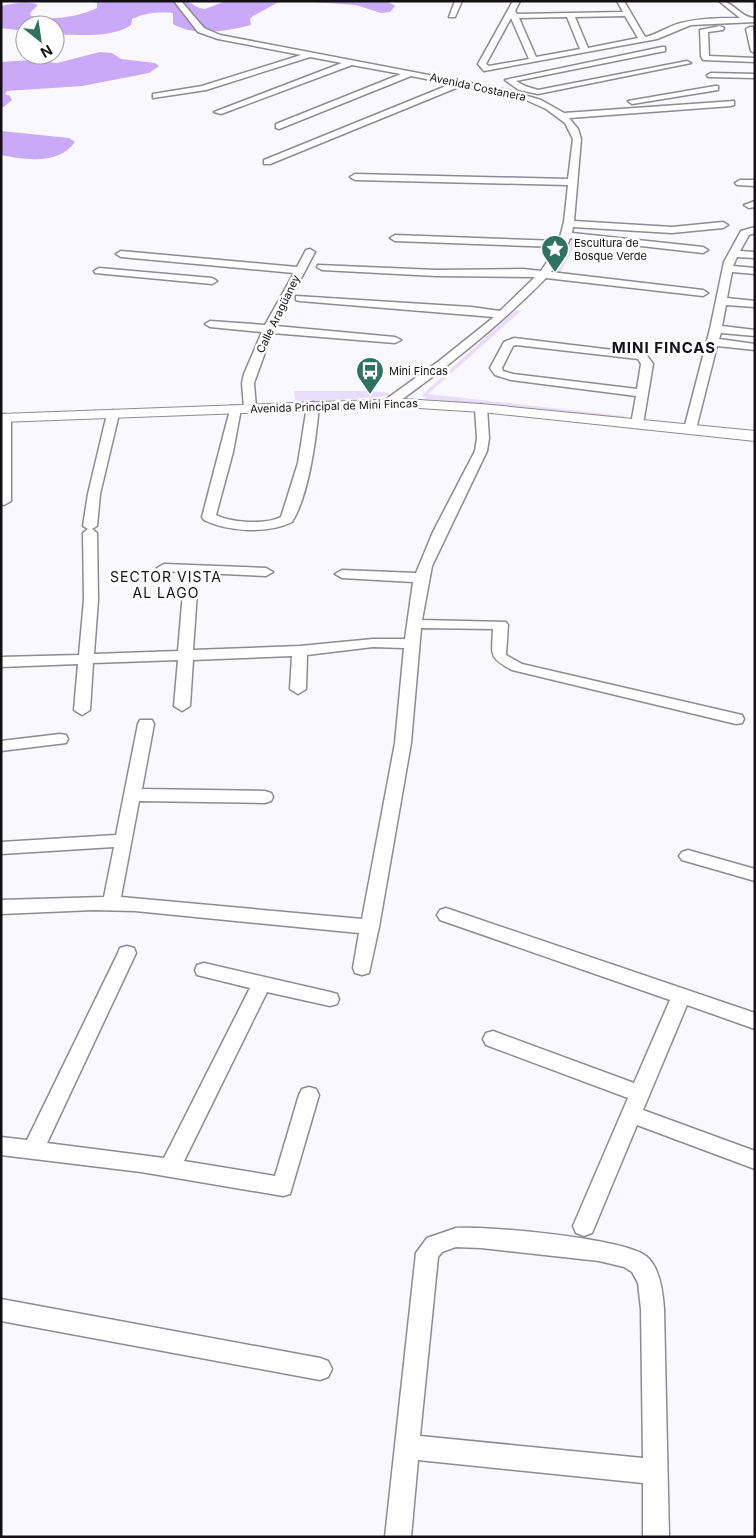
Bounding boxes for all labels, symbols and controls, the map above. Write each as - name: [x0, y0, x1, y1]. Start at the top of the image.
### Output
- north arrow: [15, 15, 65, 65]
- text: N: [38, 42, 56, 62]
- street label: Avenida Costanera: [429, 70, 527, 104]
- place icon: Escultura de Bosque Verde: [540, 234, 570, 273]
- place label: Escultura de Bosque Verde: [574, 236, 647, 263]
- street label: Calle Aragüaney: [253, 273, 303, 355]
- district label: MINI FINCAS: [612, 338, 716, 357]
- bus stop icon: Mini Fincas: [355, 356, 385, 395]
- place label: Mini Fincas: [389, 364, 448, 378]
- street label: Avenida Principal de Mini Fincas: [250, 396, 418, 416]
- district label: SECTOR VISTA AL LAGO: [110, 568, 222, 601]

